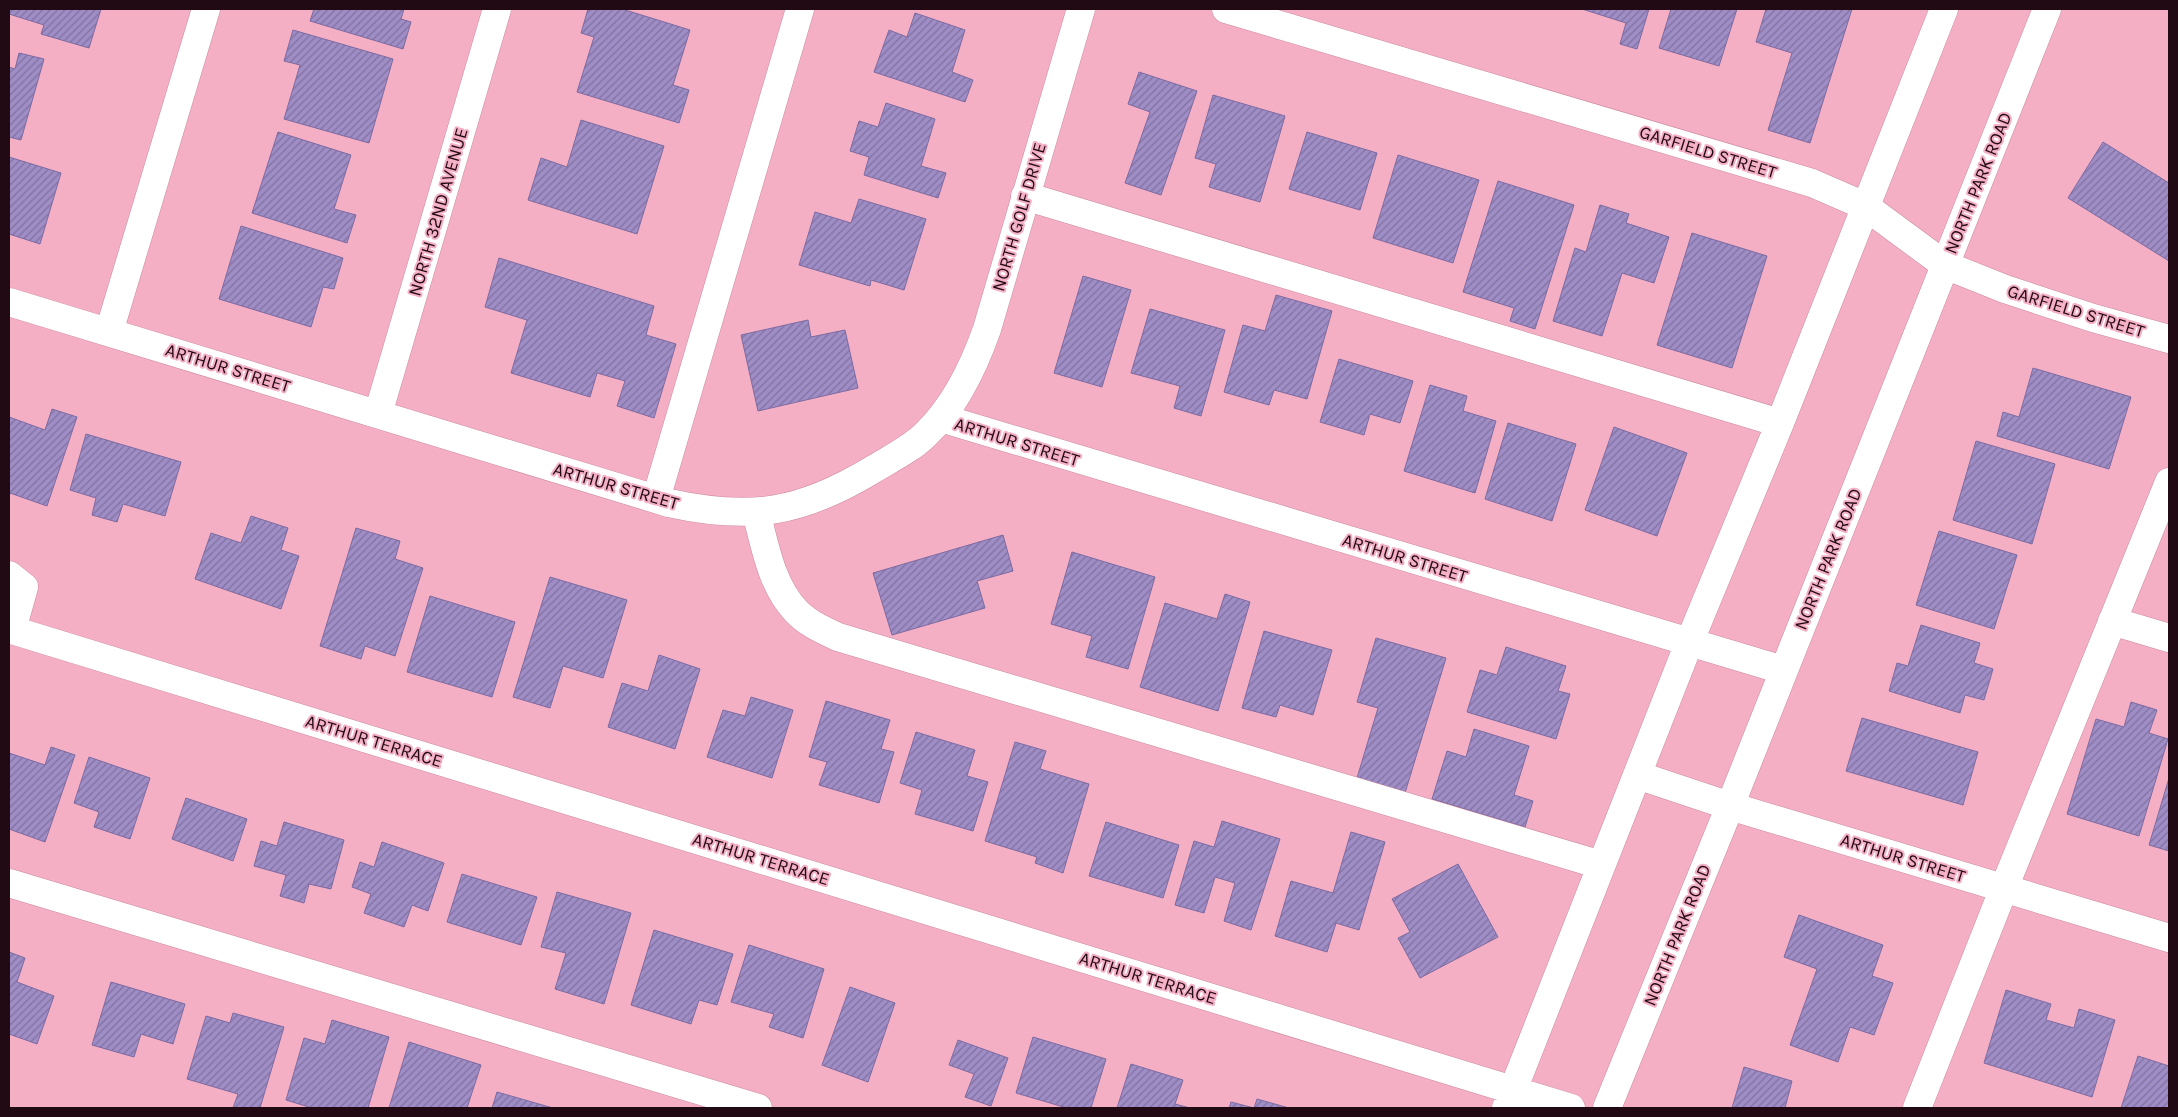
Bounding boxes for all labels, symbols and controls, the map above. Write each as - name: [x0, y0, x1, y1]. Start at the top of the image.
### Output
- street label: NORTH PARK ROAD: [1940, 109, 2016, 257]
- street label: GARFIELD STREET: [1637, 121, 1779, 183]
- street label: NORTH 32ND AVENUE: [403, 125, 473, 299]
- street label: NORTH GOLF DRIVE: [987, 140, 1051, 294]
- street label: GARFIELD STREET: [2005, 280, 2147, 342]
- street label: ARTHUR STREET: [163, 339, 293, 397]
- street label: ARTHUR STREET: [952, 413, 1082, 471]
- street label: ARTHUR STREET: [551, 458, 681, 514]
- street label: NORTH PARK ROAD: [1790, 485, 1866, 633]
- street label: ARTHUR STREET: [1340, 529, 1470, 587]
- street label: ARTHUR TERRACE: [303, 710, 445, 772]
- street label: ARTHUR TERRACE: [690, 828, 832, 890]
- street label: ARTHUR STREET: [1838, 829, 1968, 887]
- street label: NORTH PARK ROAD: [1639, 861, 1715, 1009]
- street label: ARTHUR TERRACE: [1077, 947, 1219, 1009]

